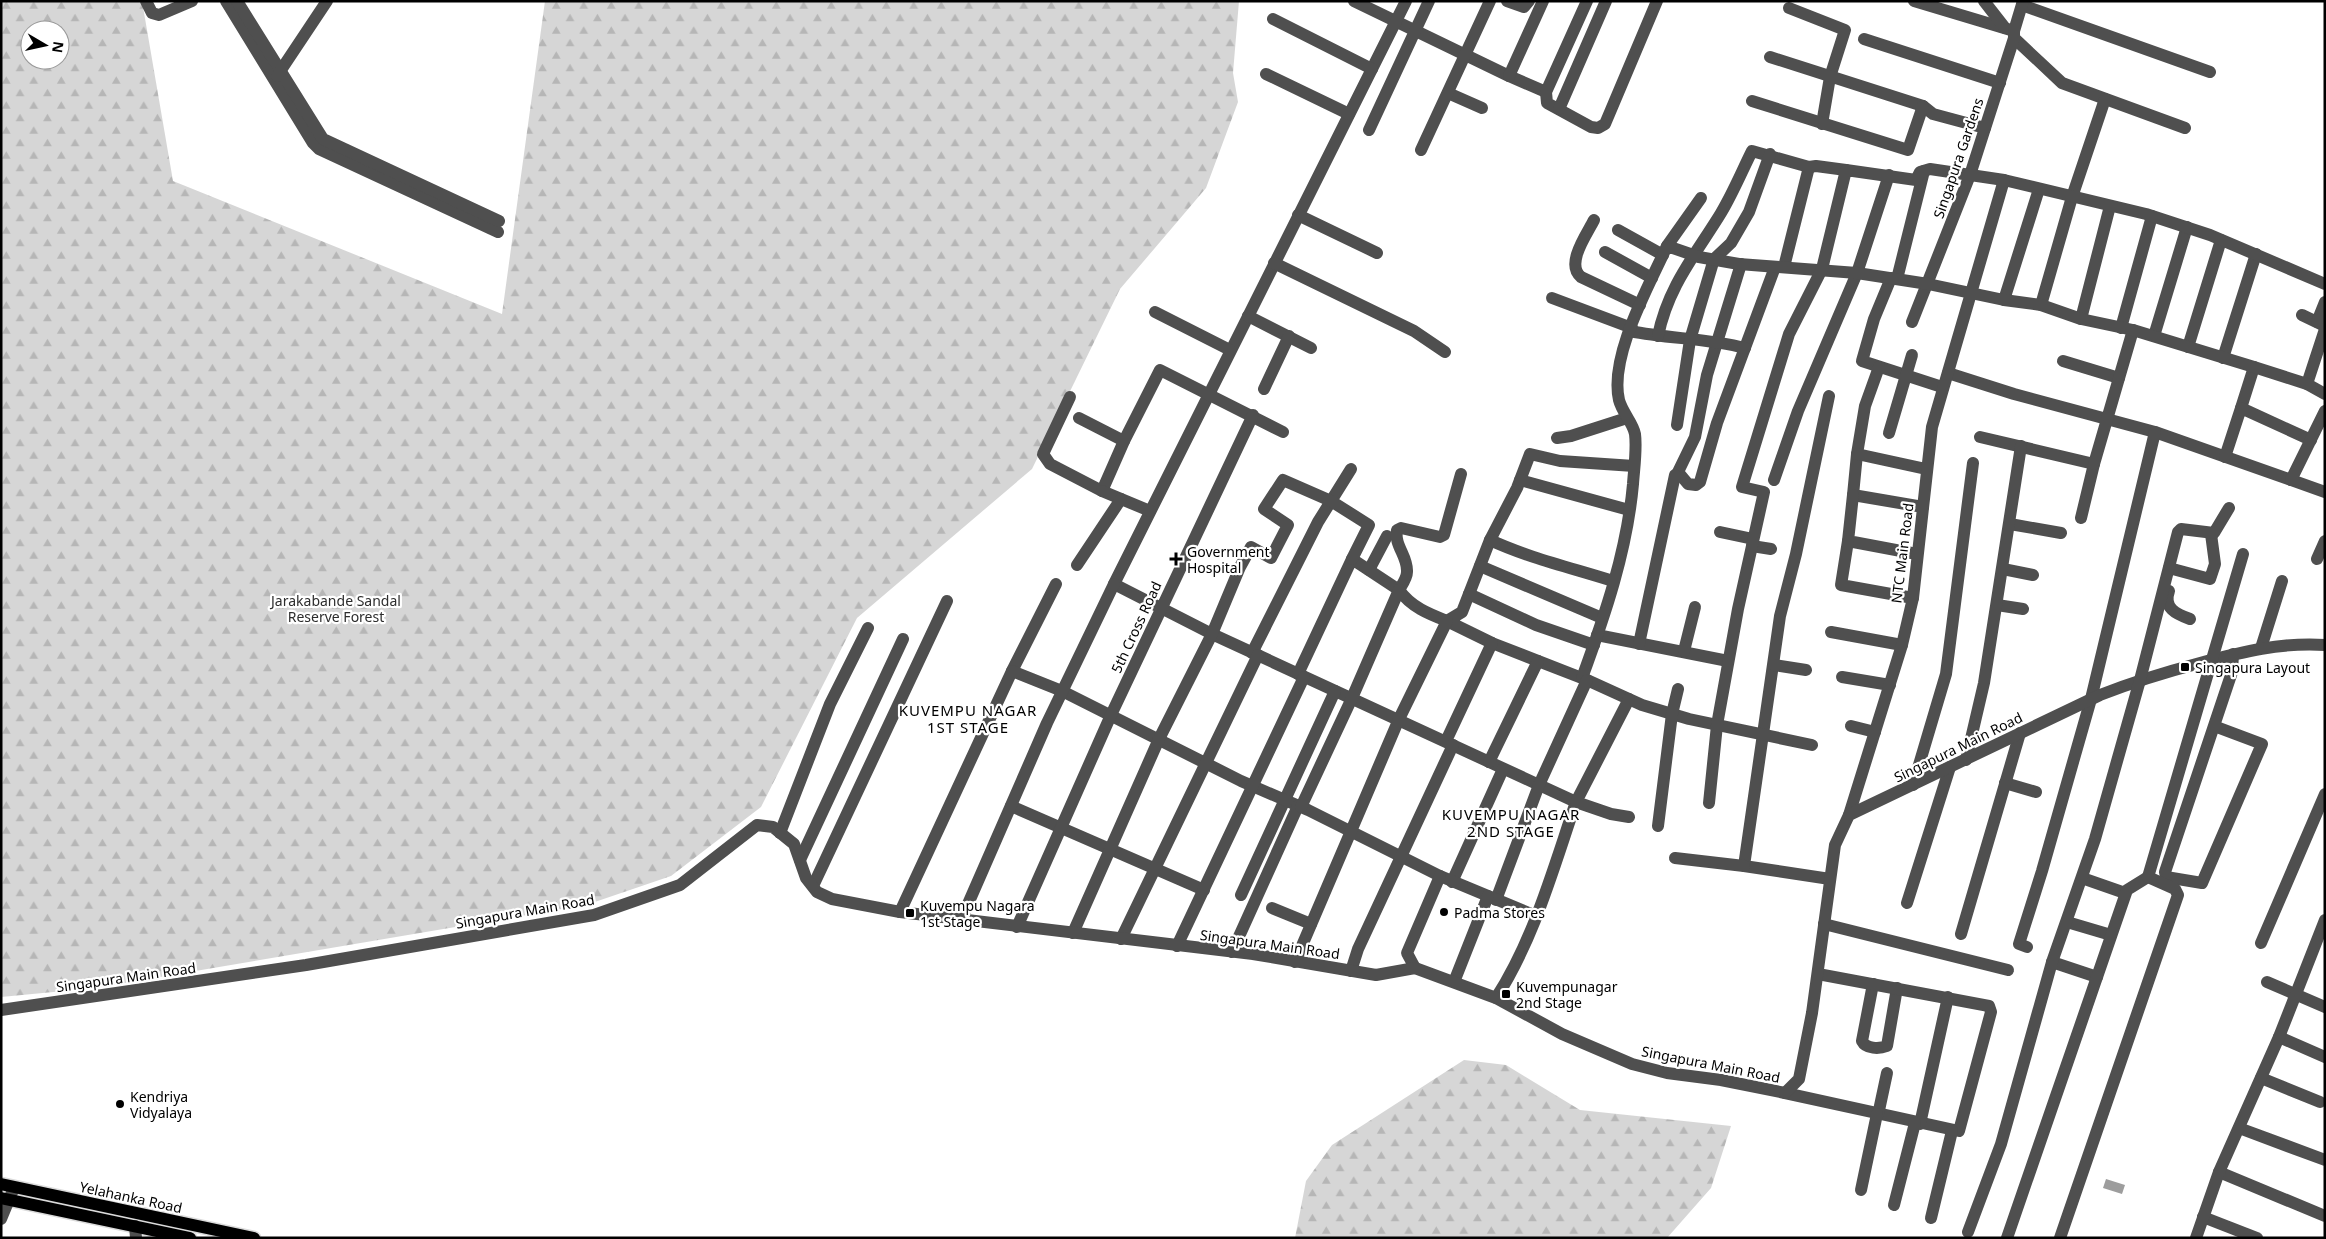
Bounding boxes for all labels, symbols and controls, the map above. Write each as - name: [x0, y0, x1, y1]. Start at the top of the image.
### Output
- north arrow: [20, 20, 70, 70]
- text: N: [48, 40, 69, 54]
- street label: Singapura Gardens: [1928, 95, 1988, 221]
- street label: NTC Main Road: [1886, 502, 1918, 604]
- place label: Government Hospital: [1187, 542, 1270, 577]
- marker: Government Hospital: [1169, 552, 1183, 566]
- street label: 5th Cross Road: [1106, 578, 1166, 676]
- park label: Jarakabande Sandal Reserve Forest: [269, 591, 401, 626]
- place label: Singapura Layout: [2195, 658, 2310, 677]
- marker: Singapura Layout: [2179, 661, 2191, 673]
- district label: KUVEMPU NAGAR 1ST STAGE: [899, 700, 1037, 737]
- street label: Singapura Main Road: [1891, 708, 2025, 786]
- district label: KUVEMPU NAGAR 2ND STAGE: [1442, 804, 1580, 841]
- street label: Singapura Main Road: [454, 889, 596, 933]
- place label: Kuvempu Nagara 1st Stage: [920, 896, 1035, 931]
- place label: Padma Stores: [1454, 903, 1545, 922]
- marker: Padma Stores: [1438, 906, 1450, 918]
- marker: Kuvempu Nagara 1st Stage: [904, 907, 916, 919]
- street label: Singapura Main Road: [1199, 925, 1341, 963]
- street label: Singapura Main Road: [55, 958, 197, 996]
- place label: Kuvempunagar 2nd Stage: [1516, 977, 1618, 1012]
- marker: Kuvempunagar 2nd Stage: [1500, 988, 1512, 1000]
- street label: Singapura Main Road: [1640, 1041, 1782, 1087]
- place label: Kendriya Vidyalaya: [130, 1087, 192, 1122]
- marker: Kendriya Vidyalaya: [114, 1098, 126, 1110]
- street label: Yelahanka Road: [78, 1177, 184, 1217]

